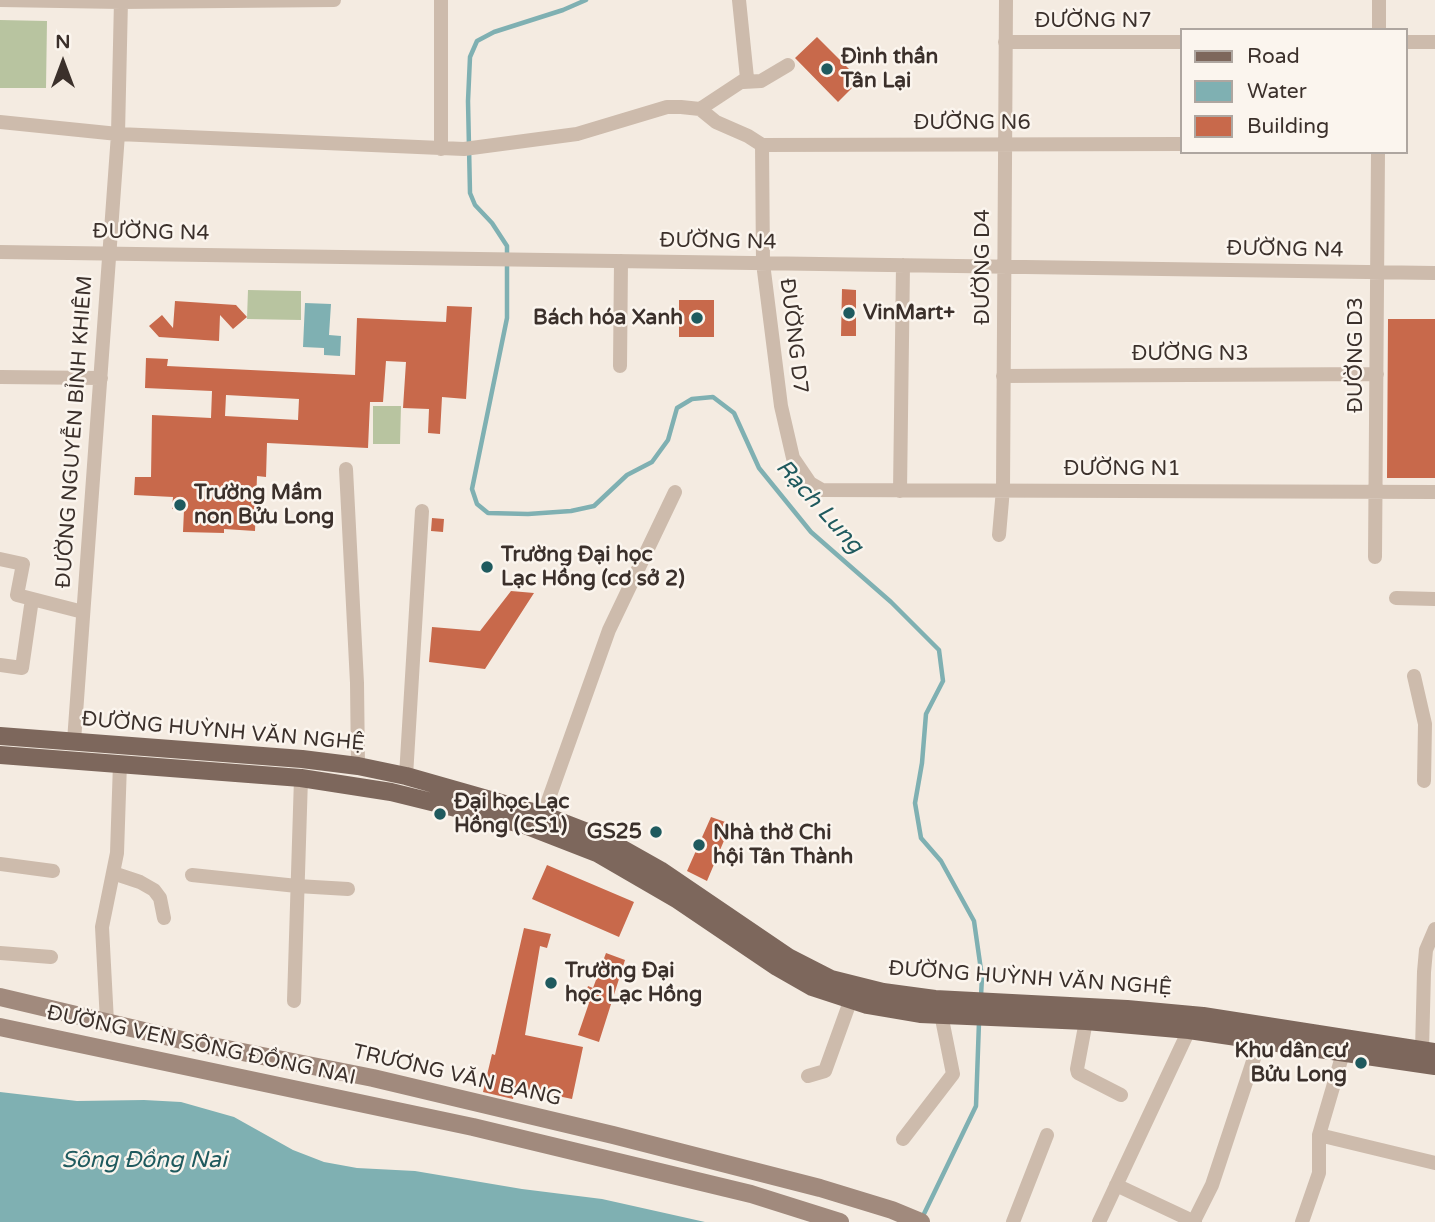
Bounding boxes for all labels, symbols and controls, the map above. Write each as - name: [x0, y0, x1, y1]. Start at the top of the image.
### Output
- street label: ĐƯỜNG N7: [1034, 8, 1152, 34]
- north arrow: [28, 28, 98, 98]
- legend: [1180, 28, 1407, 154]
- text: N: [55, 31, 71, 53]
- place label: Đình thần Tân Lại: [841, 44, 938, 94]
- text: Road: [1247, 44, 1300, 69]
- marker: Đình thần Tân Lại: [819, 61, 835, 77]
- text: Water: [1247, 79, 1307, 104]
- street label: ĐƯỜNG N6: [913, 110, 1031, 136]
- text: Building: [1247, 114, 1329, 139]
- street label: ĐƯỜNG D4: [970, 209, 996, 325]
- street label: ĐƯỜNG N4: [92, 219, 210, 247]
- street label: ĐƯỜNG N4: [659, 228, 777, 256]
- street label: ĐƯỜNG N4: [1226, 236, 1344, 264]
- street label: ĐƯỜNG NGUYỄN BỈNH KHIÊM: [52, 275, 98, 589]
- street label: ĐƯỜNG D7: [773, 277, 813, 395]
- street label: ĐƯỜNG D3: [1343, 297, 1369, 413]
- place label: VinMart+: [863, 300, 955, 326]
- place label: Bách hóa Xanh: [533, 305, 683, 331]
- marker: VinMart+: [841, 305, 857, 321]
- marker: Bách hóa Xanh: [689, 310, 705, 326]
- street label: ĐƯỜNG N3: [1131, 341, 1249, 367]
- water label: Rạch Lung: [769, 454, 869, 560]
- street label: ĐƯỜNG N1: [1063, 456, 1181, 482]
- place label: Trường Mầm non Bửu Long: [194, 480, 334, 530]
- marker: Trường Mầm non Bửu Long: [172, 497, 188, 513]
- place label: Trường Đại học Lạc Hồng (cơ sở 2): [501, 542, 685, 592]
- marker: Trường Đại học Lạc Hồng (cơ sở 2): [479, 559, 495, 575]
- street label: ĐƯỜNG HUỲNH VĂN NGHỆ: [80, 707, 366, 757]
- place label: Đại học Lạc Hồng (CS1): [454, 789, 569, 839]
- marker: Đại học Lạc Hồng (CS1): [432, 806, 448, 822]
- place label: GS25: [587, 819, 642, 845]
- place label: Nhà thờ Chi hội Tân Thành: [713, 820, 853, 870]
- marker: GS25: [648, 824, 664, 840]
- marker: Nhà thờ Chi hội Tân Thành: [691, 837, 707, 853]
- street label: ĐƯỜNG HUỲNH VĂN NGHỆ: [887, 957, 1173, 1001]
- place label: Trường Đại học Lạc Hồng: [565, 958, 702, 1008]
- marker: Trường Đại học Lạc Hồng: [543, 975, 559, 991]
- street label: ĐƯỜNG VEN SÔNG ĐỒNG NAI: [44, 1001, 358, 1091]
- place label: Khu dân cư Bửu Long: [1234, 1038, 1347, 1088]
- street label: TRƯƠNG VĂN BANG: [350, 1040, 564, 1112]
- marker: Khu dân cư Bửu Long: [1353, 1055, 1369, 1071]
- water label: Sông Đồng Nai: [61, 1147, 227, 1175]

